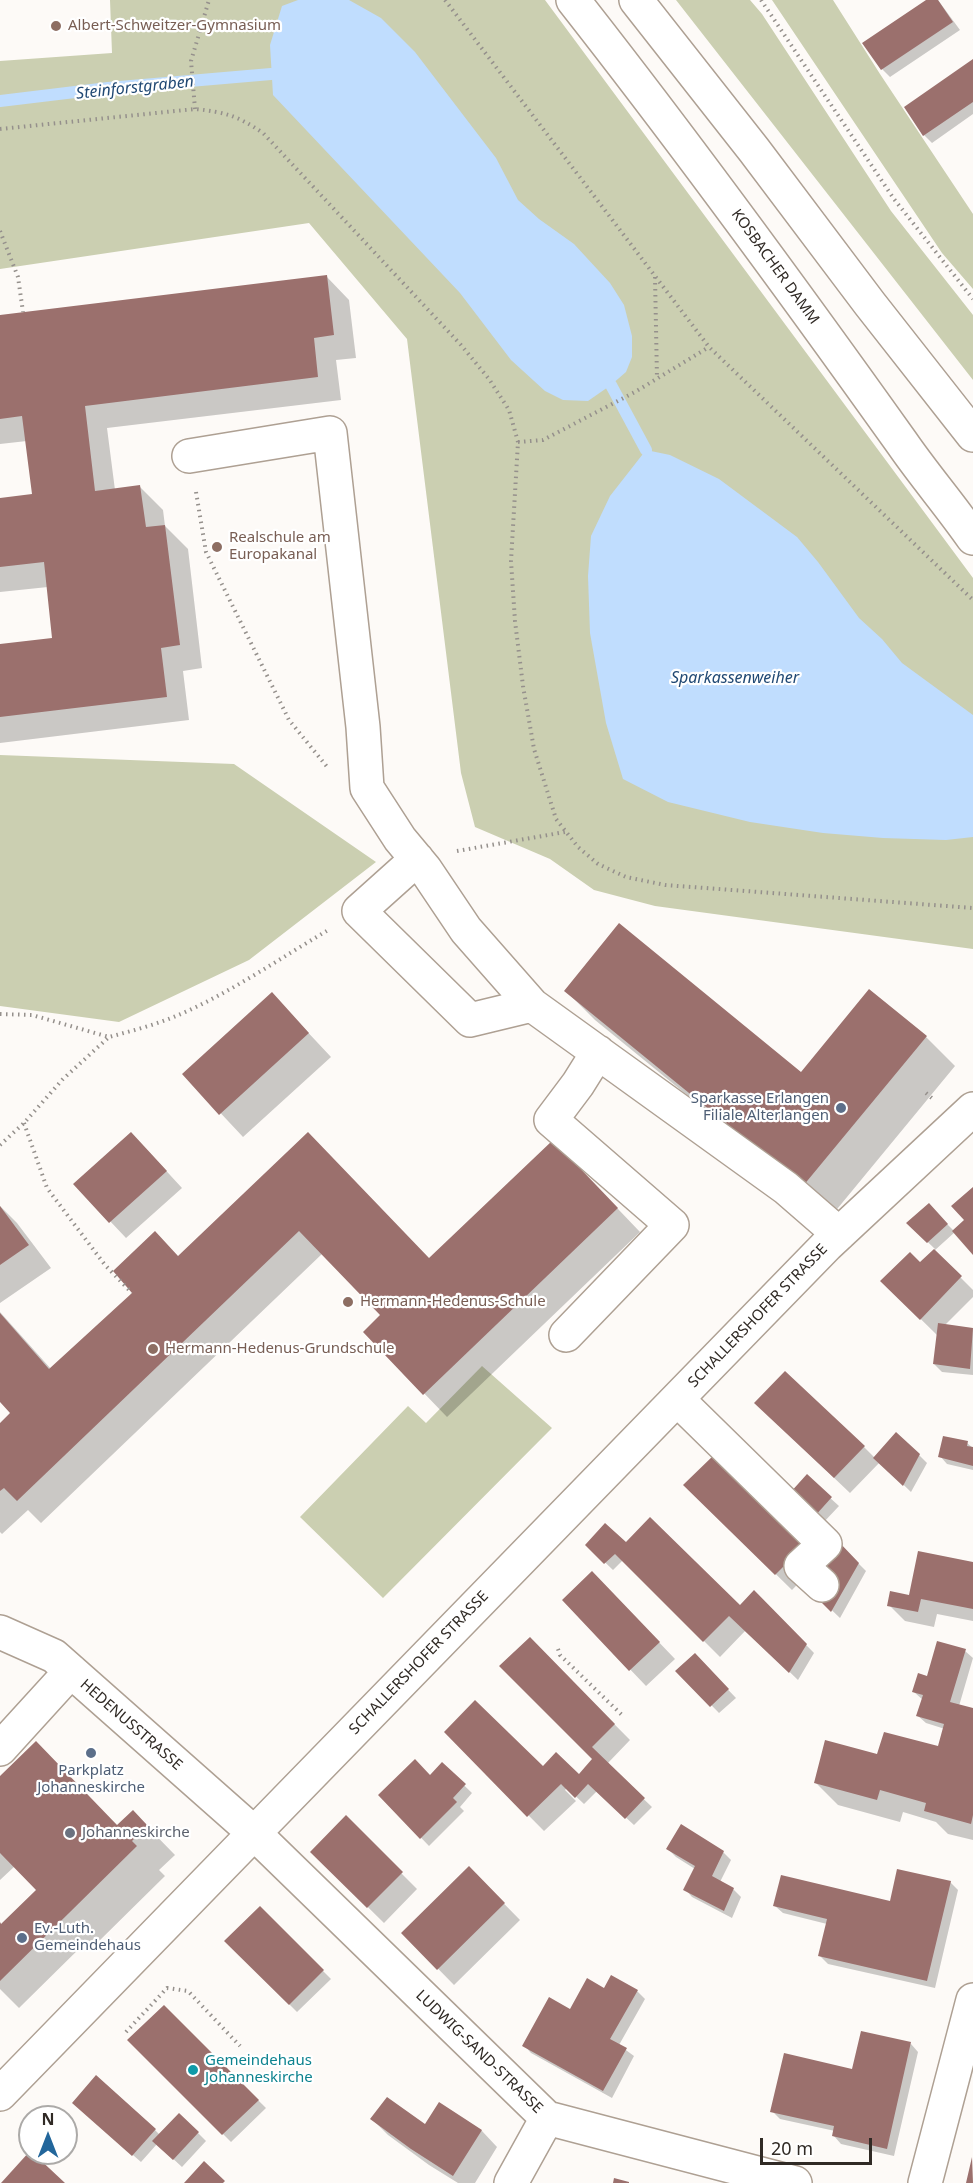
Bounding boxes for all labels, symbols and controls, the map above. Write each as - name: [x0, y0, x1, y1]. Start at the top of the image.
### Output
- place label: Albert-Schweitzer-Gymnasium: [68, 17, 281, 35]
- marker: Albert-Schweitzer-Gymnasium: [49, 19, 63, 33]
- water label: Steinforstgraben: [75, 72, 195, 104]
- street label: KOSBACHER DAMM: [727, 206, 823, 328]
- place label: Realschule am Europakanal: [229, 529, 331, 564]
- marker: Realschule am Europakanal: [210, 540, 224, 554]
- water label: Sparkassenweiher: [671, 668, 799, 688]
- place label: Sparkasse Erlangen Filiale Alterlangen: [691, 1090, 829, 1125]
- marker: Sparkasse Erlangen Filiale Alterlangen: [834, 1101, 848, 1115]
- street label: SCHALLERSHOFER STRASSE: [685, 1241, 831, 1391]
- place label: Hermann-Hedenus-Schule: [360, 1293, 546, 1311]
- marker: Hermann-Hedenus-Schule: [341, 1295, 355, 1309]
- place label: Hermann-Hedenus-Grundschule: [165, 1340, 395, 1358]
- marker: Hermann-Hedenus-Grundschule: [146, 1342, 160, 1356]
- street label: SCHALLERSHOFER STRASSE: [346, 1588, 492, 1738]
- street label: HEDENUSSTRASSE: [76, 1676, 186, 1774]
- marker: Parkplatz Johanneskirche: [84, 1746, 98, 1760]
- place label: Parkplatz Johanneskirche: [37, 1762, 145, 1797]
- place label: Johanneskirche: [82, 1824, 190, 1842]
- marker: Johanneskirche: [63, 1826, 77, 1840]
- place label: Ev.-Luth. Gemeindehaus: [34, 1920, 141, 1955]
- marker: Ev.-Luth. Gemeindehaus: [15, 1931, 29, 1945]
- street label: LUDWIG-SAND-STRASSE: [412, 1987, 546, 2117]
- place label: Gemeindehaus Johanneskirche: [205, 2052, 313, 2087]
- marker: Gemeindehaus Johanneskirche: [186, 2063, 200, 2077]
- north arrow: [18, 2105, 78, 2165]
- text: N: [41, 2108, 55, 2130]
- scale bar: [763, 2126, 876, 2164]
- text: 20 m: [771, 2136, 813, 2160]

